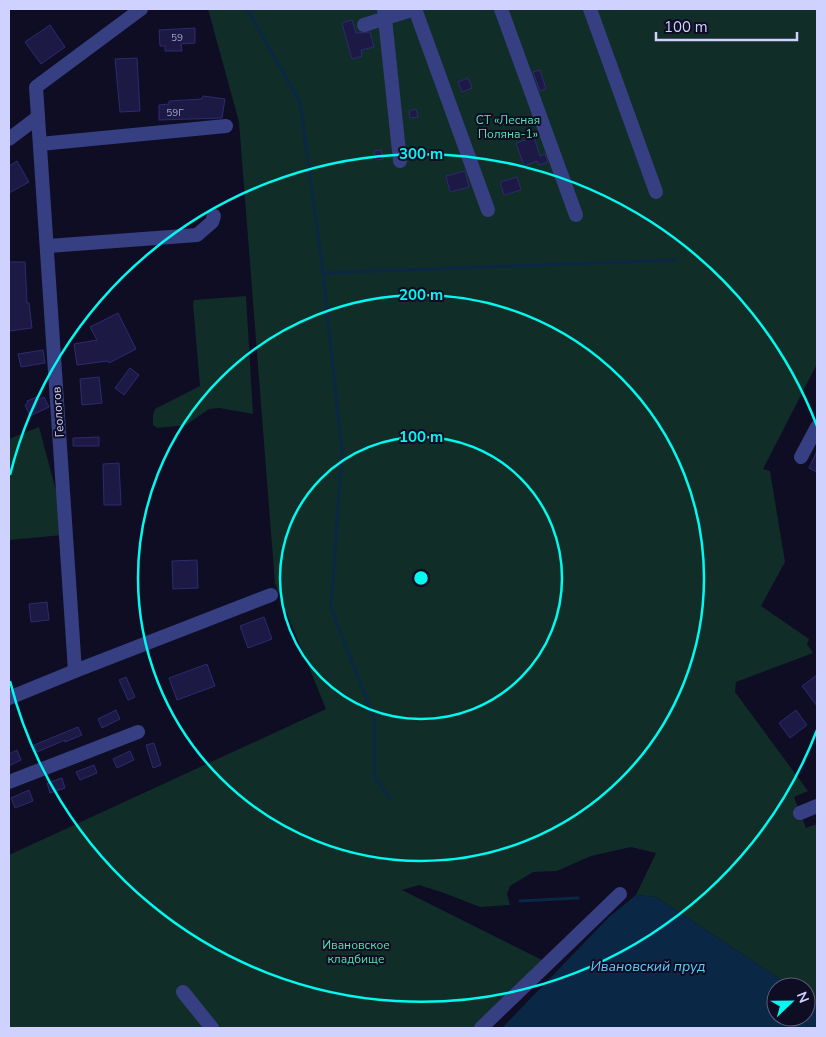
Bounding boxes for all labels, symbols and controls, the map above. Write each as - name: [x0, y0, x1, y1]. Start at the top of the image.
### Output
- scale bar: [656, 10, 797, 42]
- text: 100 m: [664, 17, 708, 37]
- house number: 59: [171, 31, 183, 45]
- house number: 59Г: [166, 106, 184, 120]
- park label: СТ «Лесная Поляна-1»: [476, 112, 540, 142]
- text: 300 m: [399, 144, 443, 164]
- text: 200 m: [399, 285, 443, 305]
- street label: Геологов: [48, 386, 68, 438]
- text: 100 m: [399, 427, 443, 447]
- centre of rings: [412, 569, 430, 587]
- park label: Ивановское кладбище: [322, 937, 390, 967]
- water label: Ивановский пруд: [590, 957, 706, 976]
- north arrow: [766, 977, 816, 1027]
- text: N: [792, 989, 813, 1006]

